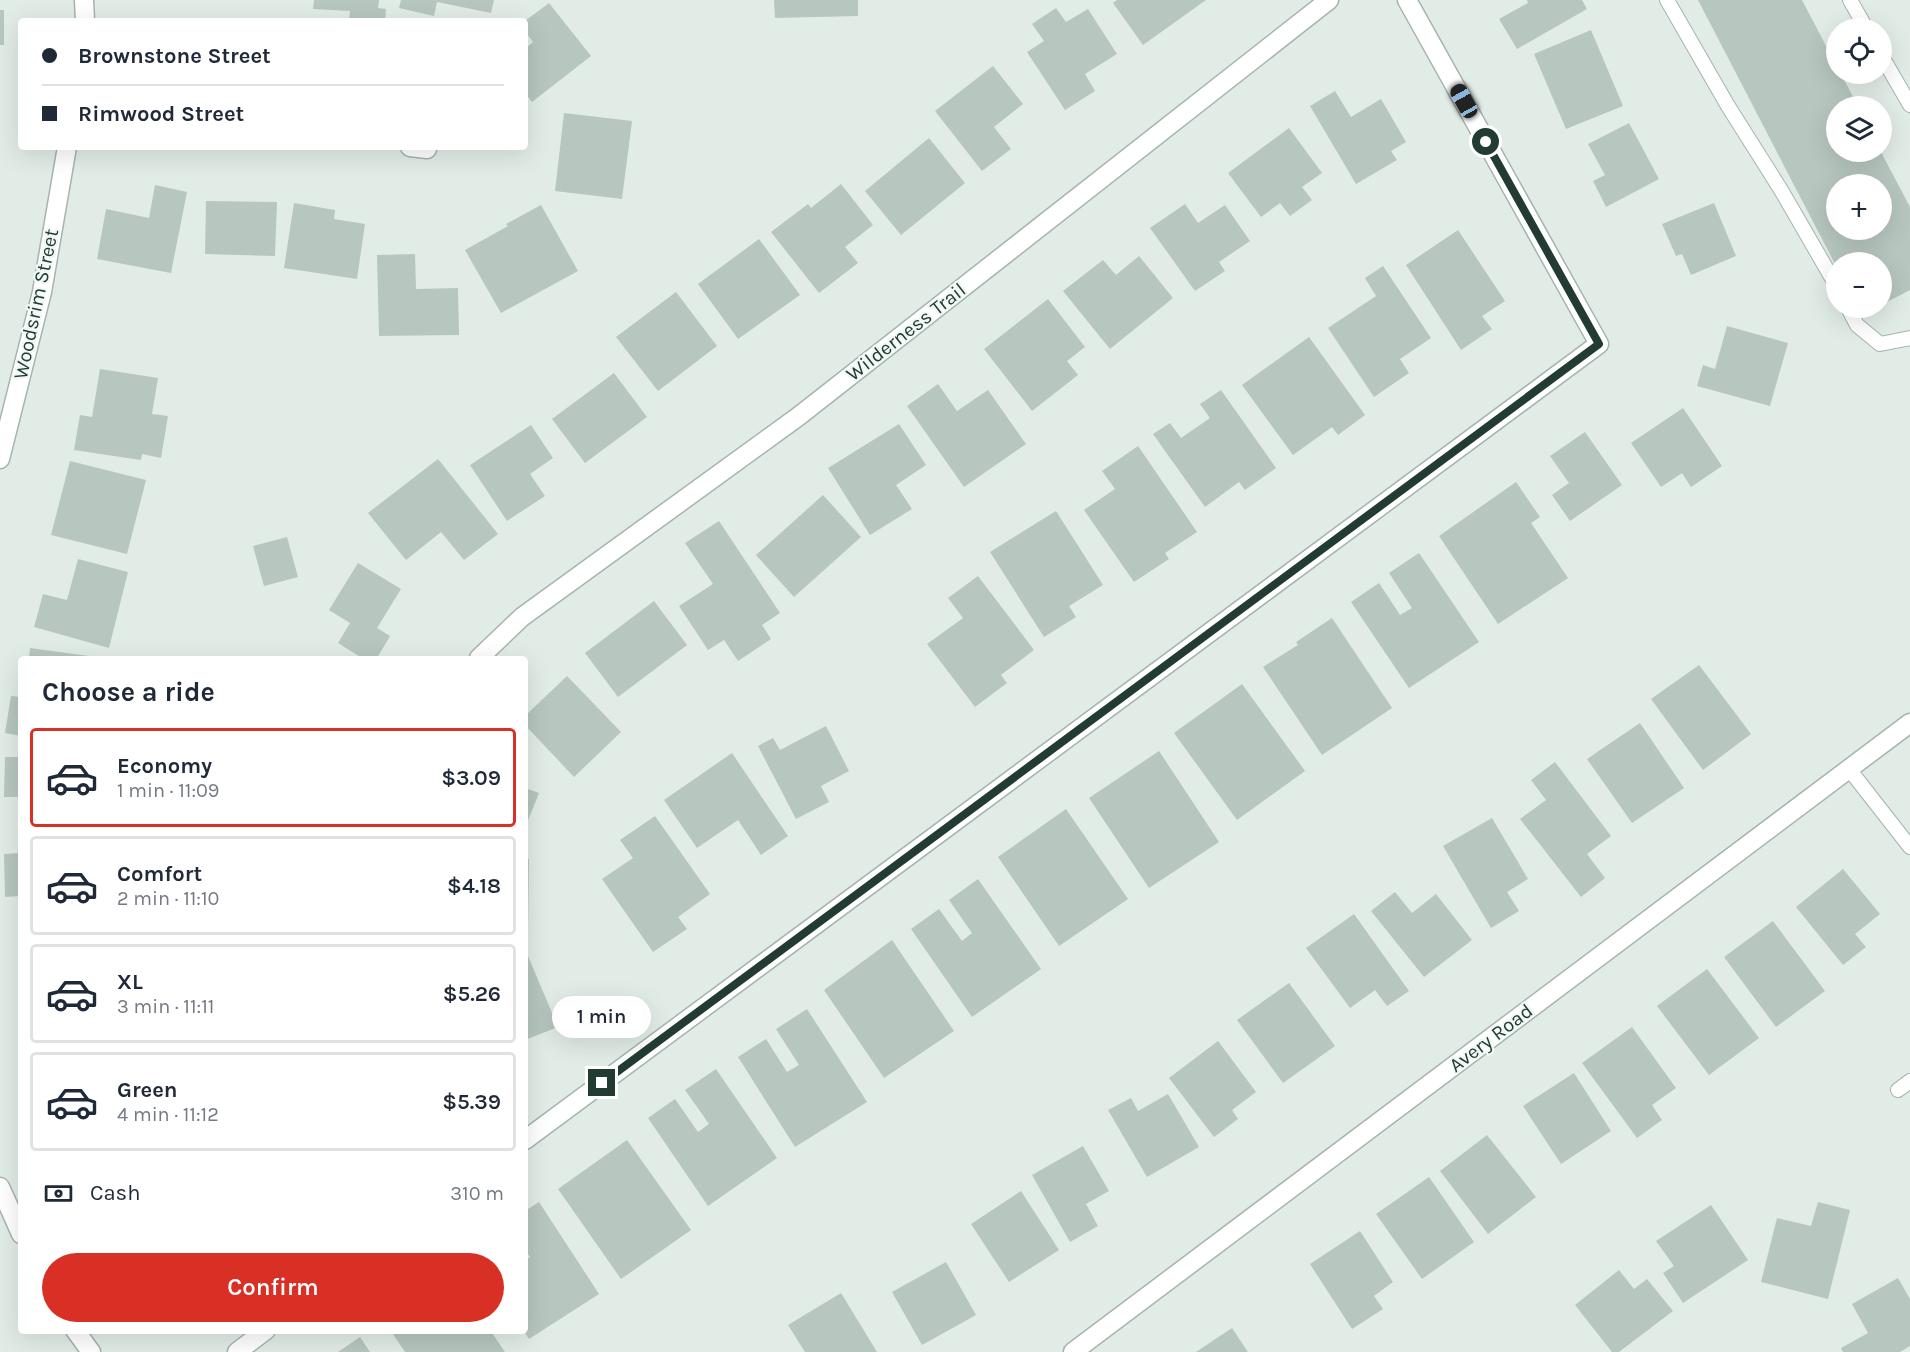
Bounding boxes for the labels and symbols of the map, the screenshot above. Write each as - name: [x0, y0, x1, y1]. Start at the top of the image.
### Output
- car: [1447, 81, 1481, 121]
- route start: [1472, 128, 1499, 155]
- street label: Woodsrim Street: [9, 226, 63, 381]
- street label: Wilderness Trail: [842, 278, 970, 386]
- callout: 1 min: [552, 996, 652, 1038]
- street label: Avery Road: [1445, 999, 1537, 1077]
- route end: [588, 1069, 615, 1096]

